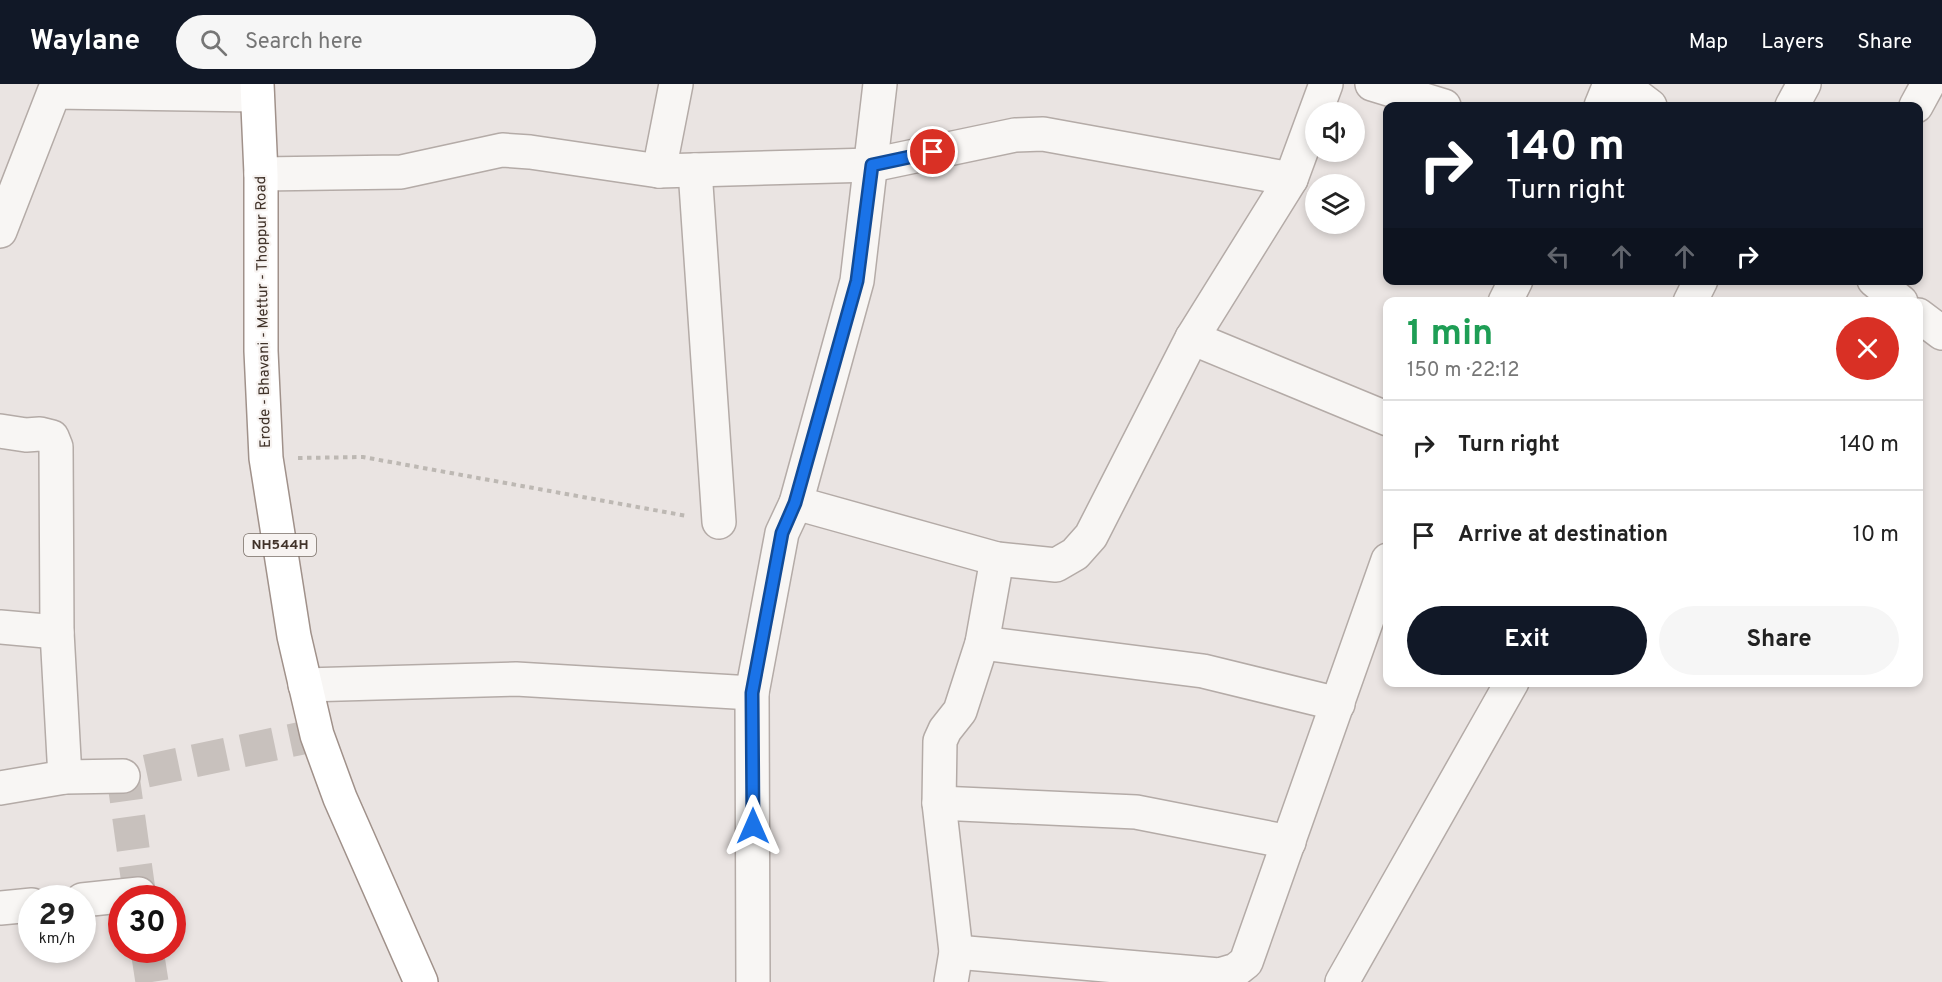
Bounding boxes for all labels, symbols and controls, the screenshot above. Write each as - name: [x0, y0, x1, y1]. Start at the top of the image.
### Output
- search box: [176, 15, 596, 69]
- text: Waylane: [30, 24, 140, 60]
- icon: search: [197, 26, 230, 59]
- text: Search here: [245, 29, 363, 56]
- text: Map: [1689, 29, 1728, 56]
- text: Layers: [1761, 29, 1824, 56]
- text: Share: [1857, 29, 1912, 56]
- map controls: [1305, 102, 1365, 234]
- button: sound: [1305, 102, 1365, 162]
- text: 140 m: [1506, 122, 1625, 175]
- pin: [907, 126, 958, 177]
- icon: right: [1407, 126, 1485, 204]
- icon: arrive: [916, 135, 949, 168]
- button: layers: [1305, 174, 1365, 234]
- text: Turn right: [1506, 174, 1625, 208]
- street label: Erode - Bhavani - Mettur - Thoppur Road: [252, 176, 276, 448]
- icon: left: [1542, 240, 1575, 273]
- icon: ahead: [1605, 240, 1638, 273]
- icon: ahead: [1668, 240, 1701, 273]
- icon: right: [1731, 240, 1764, 273]
- text: 1 min: [1407, 312, 1493, 358]
- button: close: [1836, 317, 1899, 380]
- text: 150 m · 22:12: [1407, 358, 1519, 384]
- icon: right: [1407, 429, 1440, 462]
- text: Turn right: [1458, 432, 1560, 459]
- text: 140 m: [1840, 432, 1899, 459]
- icon: arrive: [1407, 519, 1440, 552]
- text: Arrive at destination: [1458, 522, 1668, 549]
- text: 10 m: [1853, 522, 1899, 549]
- road number: NH544H: [244, 534, 316, 556]
- button: Exit: [1407, 606, 1647, 675]
- button: Share: [1659, 606, 1899, 675]
- position arrow: [721, 794, 785, 858]
- speed limit sign: 30: [108, 885, 186, 963]
- text: 29: [39, 898, 75, 935]
- text: km/h: [39, 930, 75, 949]

